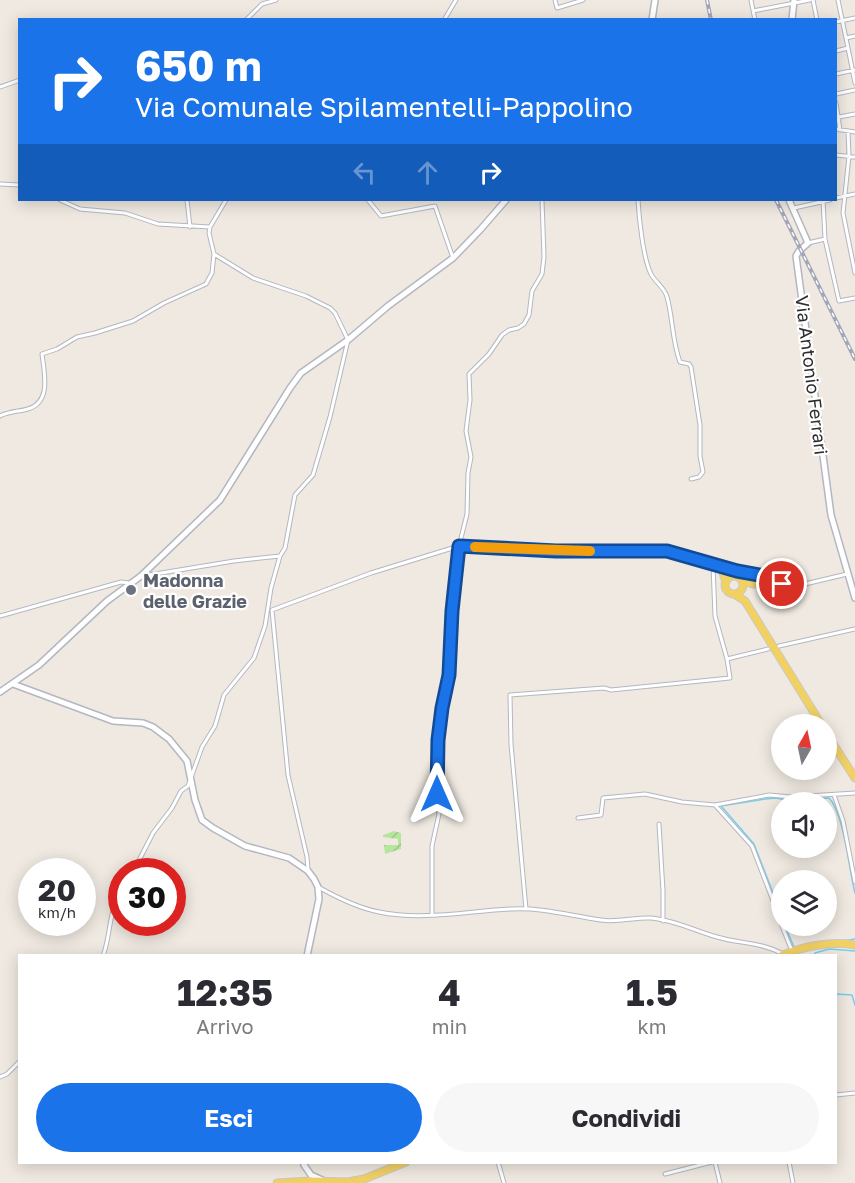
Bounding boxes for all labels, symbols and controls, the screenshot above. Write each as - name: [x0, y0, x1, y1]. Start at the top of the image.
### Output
- text: 650 m: [135, 40, 262, 90]
- icon: right: [36, 42, 114, 120]
- text: Via Comunale Spilamentelli-Pappolino: [135, 91, 633, 123]
- icon: left: [348, 156, 381, 189]
- icon: ahead: [411, 156, 444, 189]
- icon: right: [474, 156, 507, 189]
- street label: Via Antonio Ferrari: [791, 294, 833, 456]
- pin: [756, 558, 807, 609]
- icon: arrive: [765, 567, 798, 600]
- place label: Madonna delle Grazie: [143, 569, 247, 612]
- marker: Madonna delle Grazie: [124, 583, 138, 597]
- north arrow: [771, 714, 837, 780]
- map controls: [771, 714, 837, 936]
- position arrow: [405, 762, 469, 826]
- button: sound: [771, 792, 837, 858]
- speed limit sign: 30: [108, 858, 186, 936]
- button: layers: [771, 870, 837, 936]
- text: 20: [38, 872, 76, 908]
- text: km/h: [38, 903, 76, 921]
- text: 12:35: [177, 971, 273, 1014]
- text: 4: [438, 971, 461, 1014]
- text: 1.5: [626, 971, 678, 1014]
- text: Arrivo: [196, 1014, 253, 1038]
- text: min: [432, 1014, 467, 1038]
- text: km: [638, 1014, 667, 1038]
- button: Esci: [36, 1083, 422, 1152]
- button: Condividi: [434, 1083, 819, 1152]

